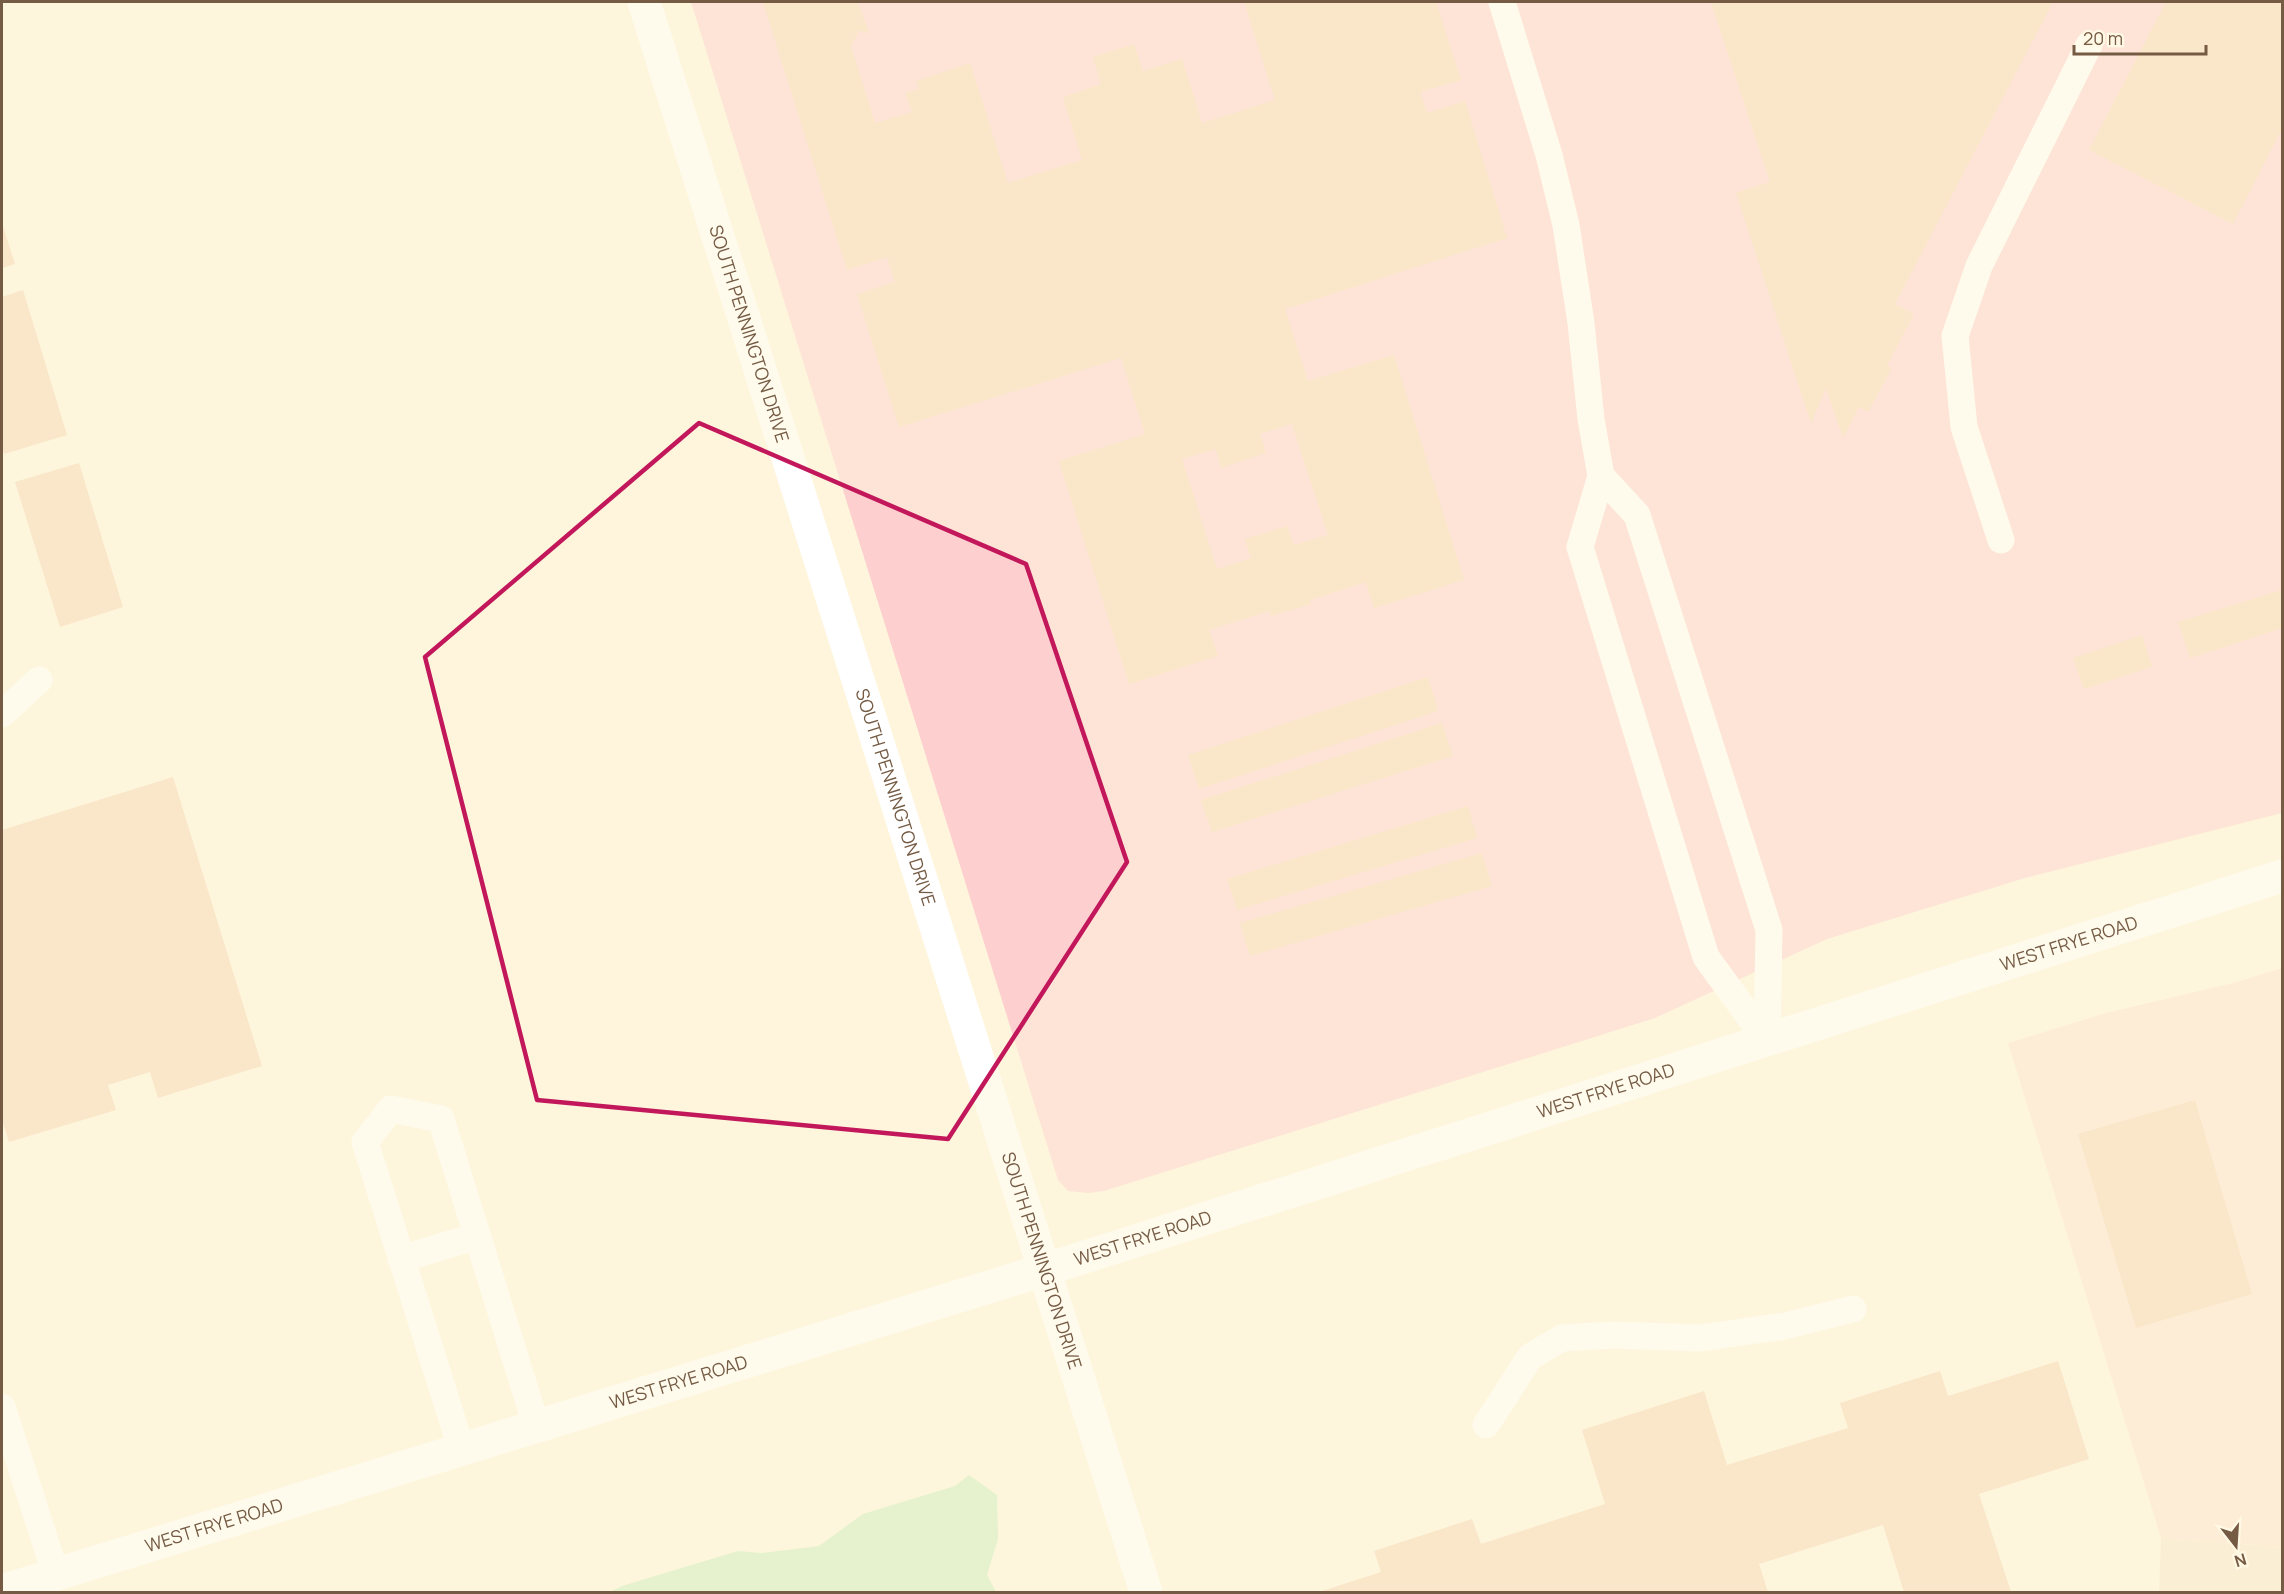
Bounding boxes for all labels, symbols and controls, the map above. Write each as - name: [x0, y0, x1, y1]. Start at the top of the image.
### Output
- scale bar: [2074, 18, 2206, 56]
- text: 20 m: [2083, 26, 2123, 50]
- street label: SOUTH PENNINGTON DRIVE: [704, 222, 795, 445]
- street label: SOUTH PENNINGTON DRIVE: [850, 685, 942, 909]
- street label: WEST FRYE ROAD: [1997, 910, 2141, 976]
- street label: WEST FRYE ROAD: [1534, 1057, 1677, 1123]
- street label: SOUTH PENNINGTON DRIVE: [997, 1149, 1088, 1372]
- street label: WEST FRYE ROAD: [1071, 1204, 1214, 1271]
- street label: WEST FRYE ROAD: [606, 1349, 750, 1414]
- street label: WEST FRYE ROAD: [142, 1492, 286, 1557]
- north arrow: [2206, 1516, 2266, 1576]
- text: N: [2232, 1548, 2249, 1573]

